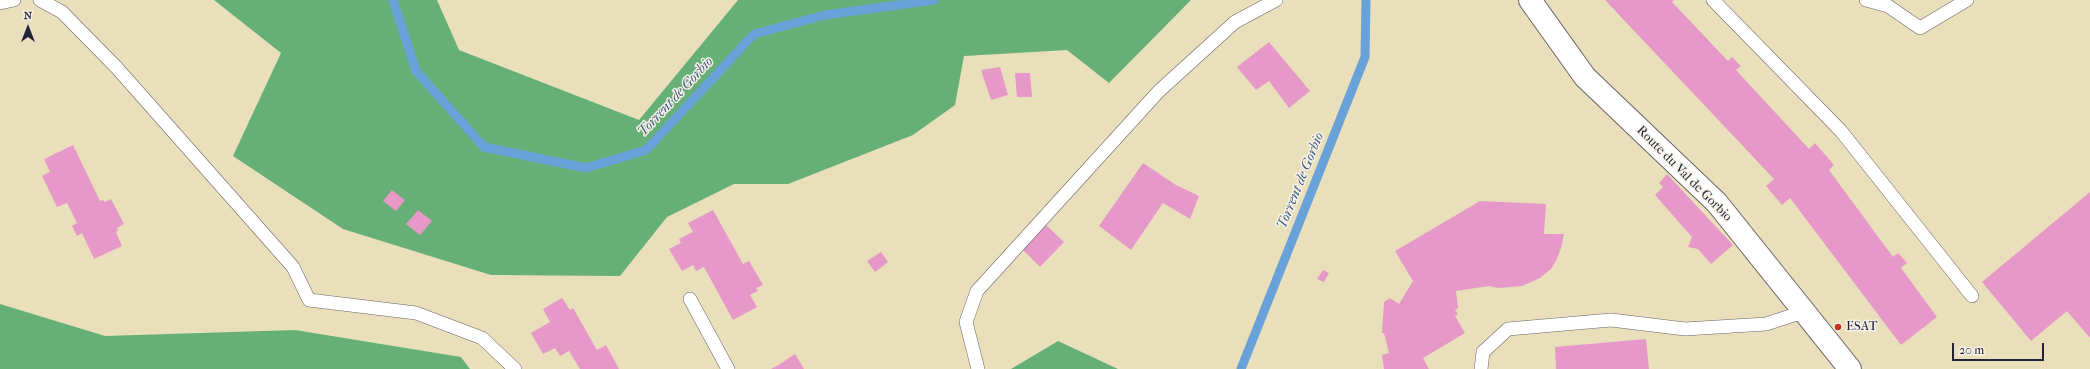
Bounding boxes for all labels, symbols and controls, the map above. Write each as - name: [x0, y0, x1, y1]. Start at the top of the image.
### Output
- north arrow: [8, 8, 48, 48]
- text: N: [24, 9, 32, 22]
- water label: Torrent de Gorbio: [635, 54, 717, 140]
- street label: Route du Val de Gorbio: [1633, 123, 1735, 225]
- water label: Torrent de Gorbio: [1274, 130, 1328, 232]
- place label: ESAT: [1846, 319, 1878, 335]
- marker: ESAT: [1833, 322, 1843, 332]
- scale bar: [1954, 335, 2046, 361]
- text: 20 m: [1959, 343, 1984, 357]

